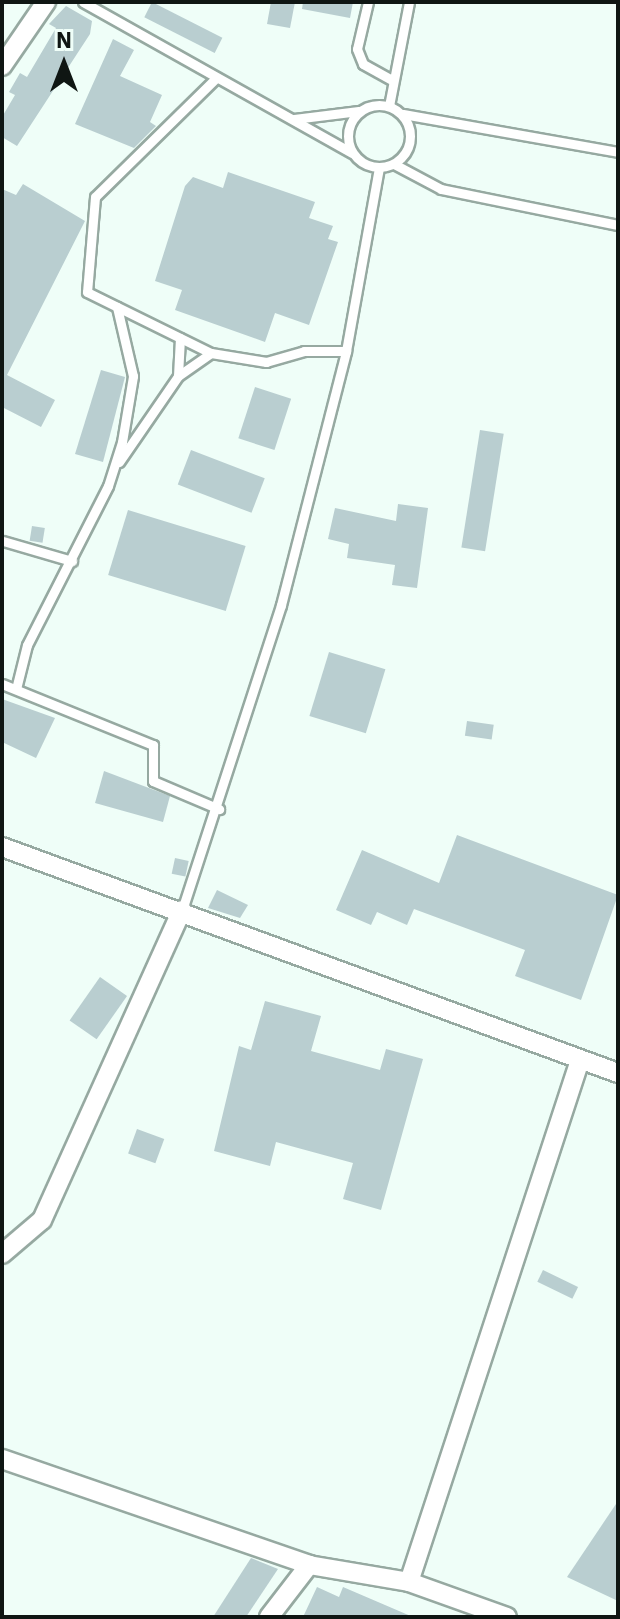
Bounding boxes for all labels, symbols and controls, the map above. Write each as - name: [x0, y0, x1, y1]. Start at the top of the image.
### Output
- north arrow: [24, 24, 104, 104]
- text: N: [56, 25, 72, 54]

